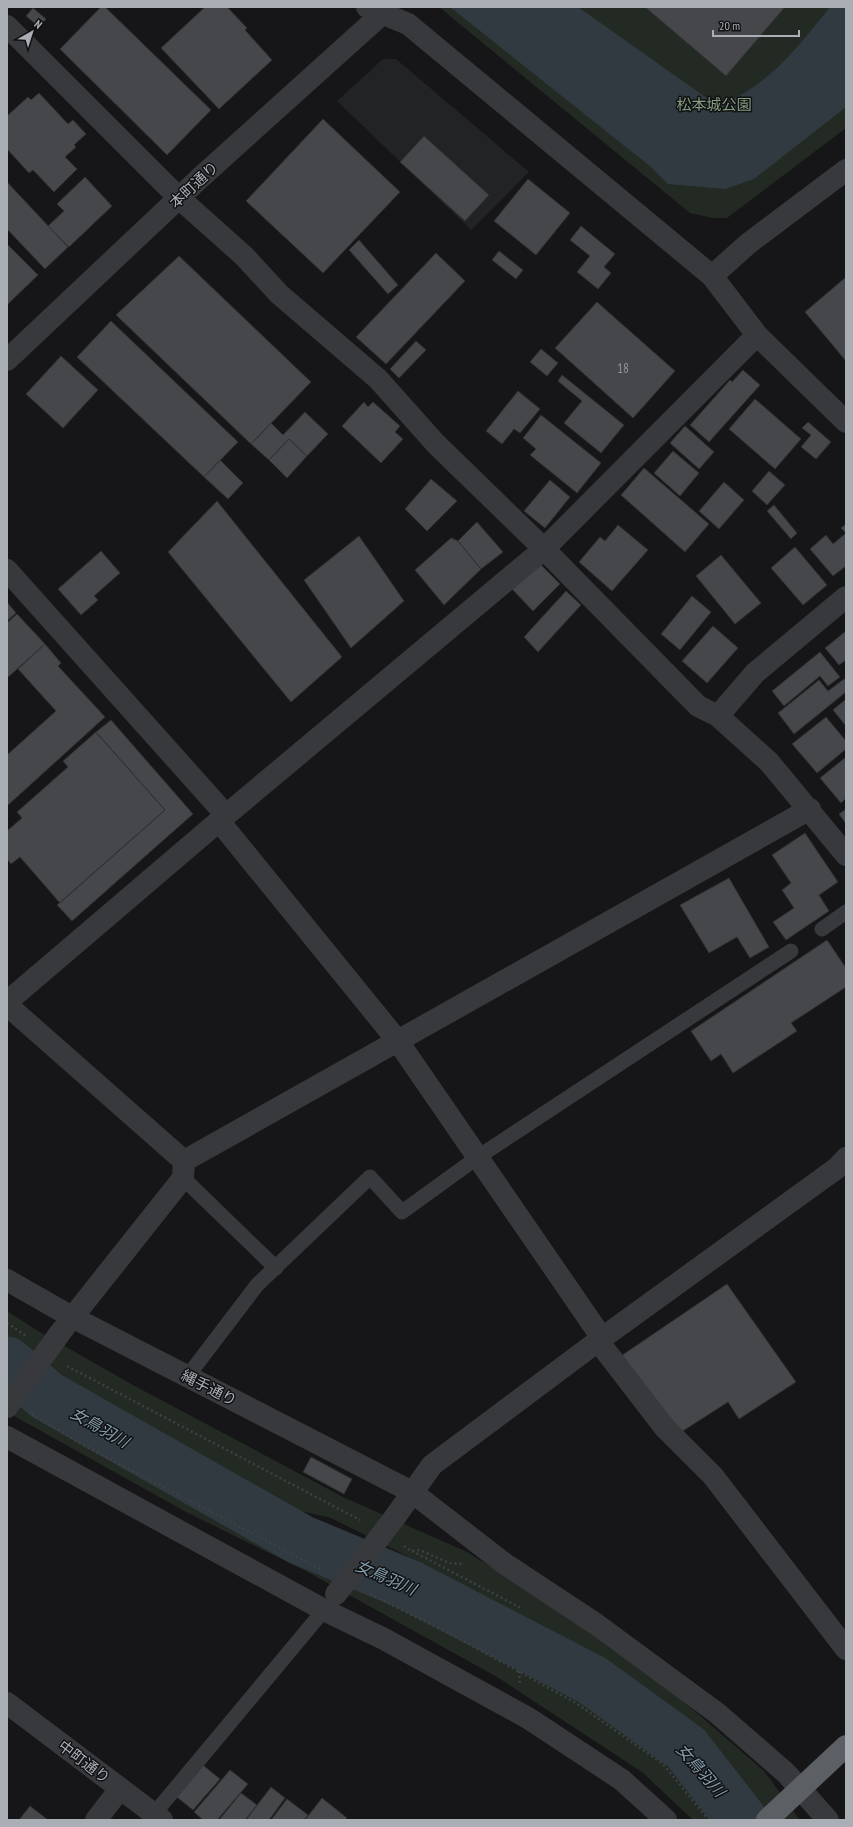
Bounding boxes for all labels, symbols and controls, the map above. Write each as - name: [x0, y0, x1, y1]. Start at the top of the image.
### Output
- north arrow: [12, 12, 52, 52]
- scale bar: [713, 12, 799, 38]
- text: N: [32, 17, 45, 32]
- text: 20 m: [719, 18, 740, 33]
- park label: 松本城公園: [676, 95, 752, 114]
- street label: 本町通り: [165, 157, 222, 212]
- house number: 18: [617, 360, 629, 377]
- street label: 縄手通り: [178, 1365, 240, 1410]
- water label: 女鳥羽川: [67, 1402, 134, 1453]
- water label: 女鳥羽川: [353, 1555, 421, 1600]
- street label: 中町通り: [55, 1736, 114, 1787]
- water label: 女鳥羽川: [672, 1739, 731, 1802]

